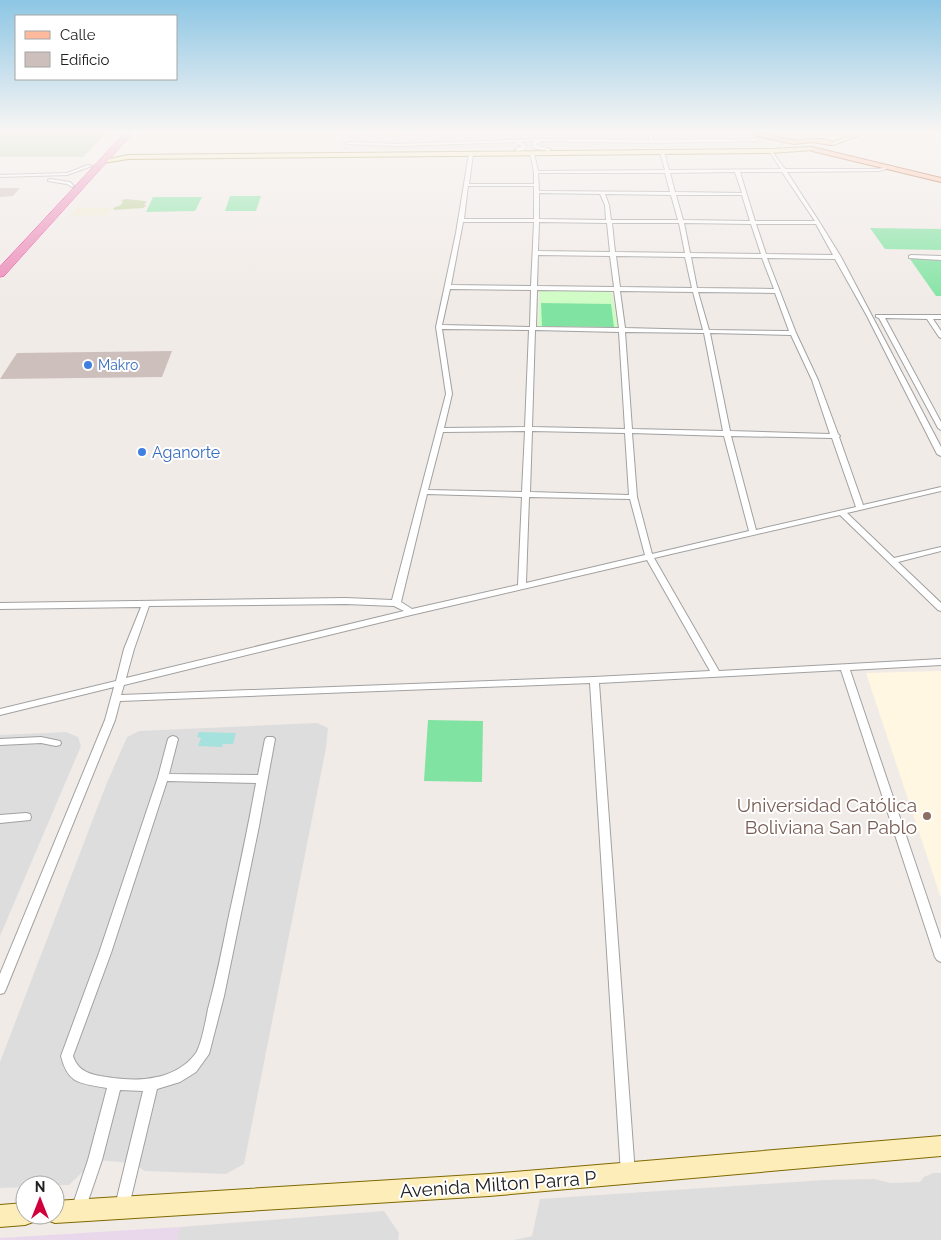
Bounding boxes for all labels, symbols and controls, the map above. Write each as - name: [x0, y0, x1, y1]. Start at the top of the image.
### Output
- legend: [15, 15, 178, 80]
- text: Calle: [60, 26, 96, 44]
- text: Edificio: [60, 51, 110, 69]
- place label: Makro: [98, 357, 138, 373]
- marker: Makro: [82, 359, 94, 371]
- place label: Aganorte: [152, 443, 220, 462]
- marker: Aganorte: [136, 446, 148, 458]
- place label: Universidad Católica Boliviana San Pablo: [737, 794, 917, 838]
- marker: Universidad Católica Boliviana San Pablo: [921, 810, 933, 822]
- street label: Avenida Milton Parra P: [399, 1166, 597, 1202]
- north arrow: [15, 1175, 65, 1225]
- text: N: [35, 1179, 45, 1195]

